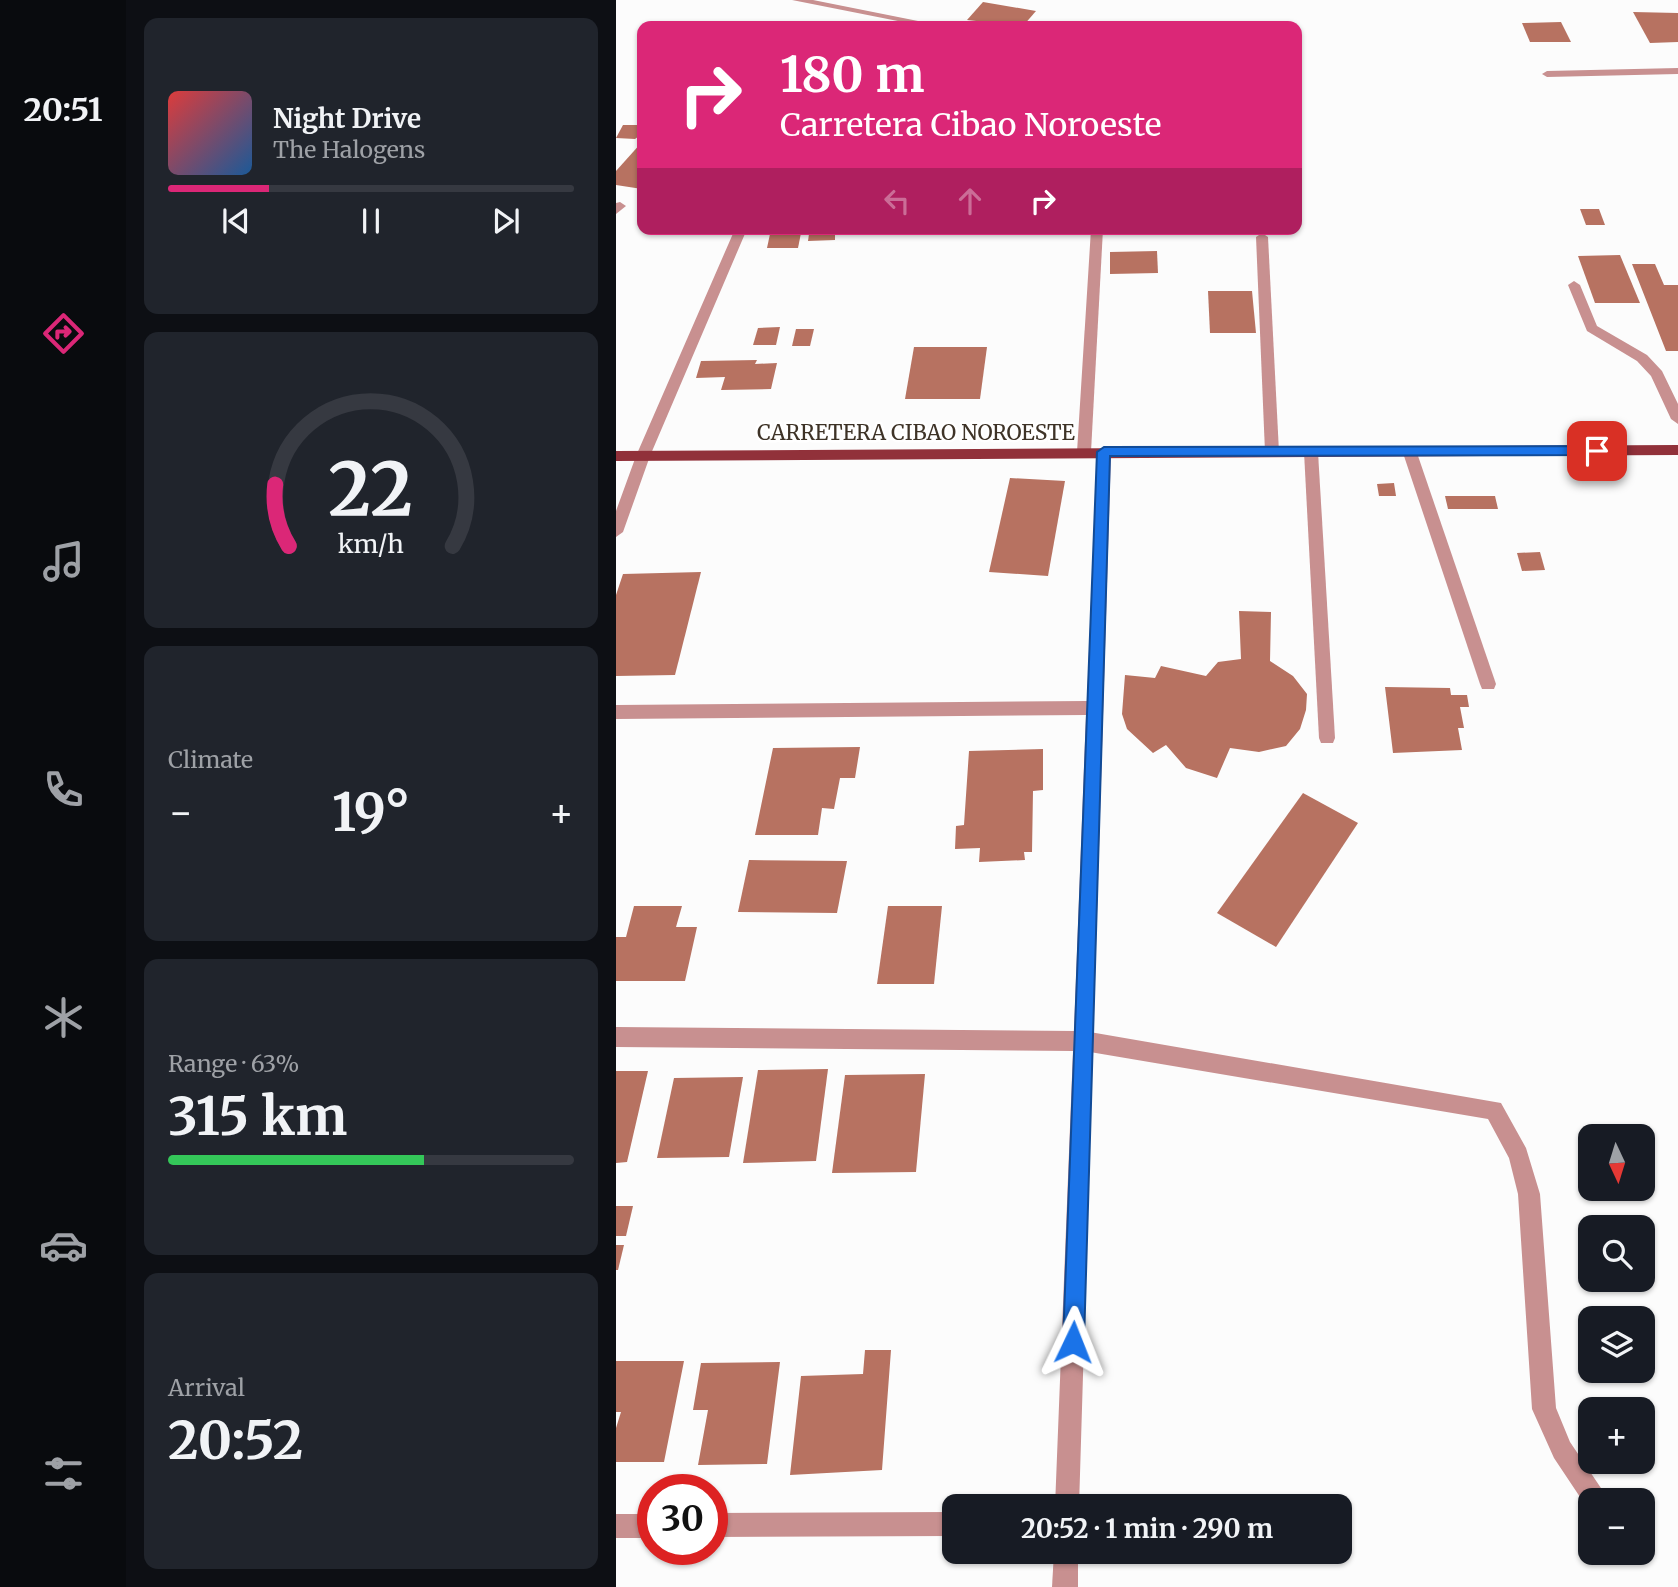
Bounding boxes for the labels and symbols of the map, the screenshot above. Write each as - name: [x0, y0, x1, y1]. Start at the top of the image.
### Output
- street label: CARRETERA CIBAO NOROESTE: [757, 419, 1076, 446]
- pin: [1567, 421, 1627, 481]
- north arrow: [1578, 1124, 1656, 1200]
- position arrow: [1036, 1305, 1110, 1379]
- speed limit sign: 30: [637, 1474, 728, 1565]

